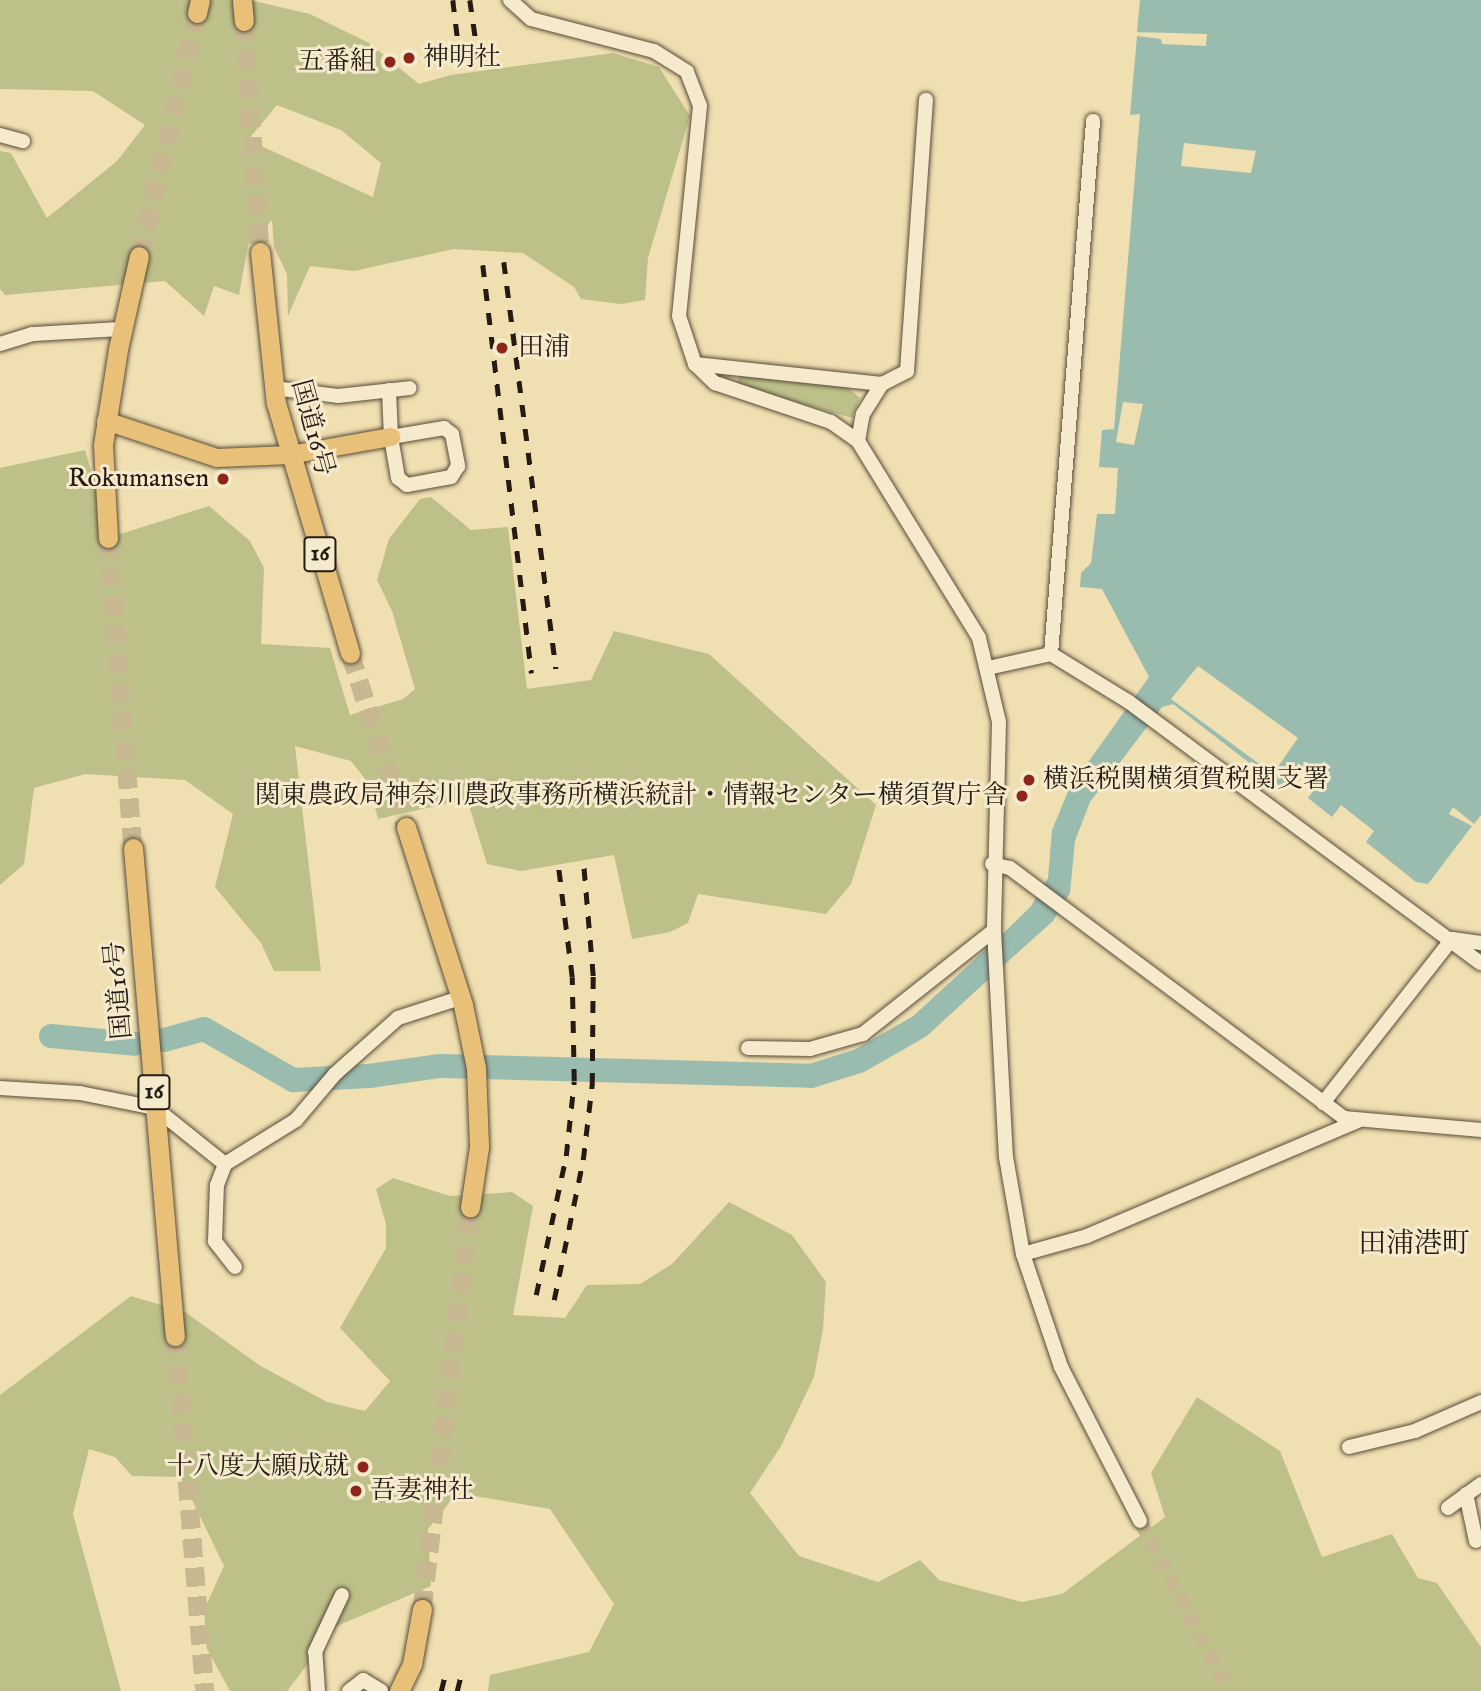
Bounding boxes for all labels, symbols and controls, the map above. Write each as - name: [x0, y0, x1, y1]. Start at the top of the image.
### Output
- place label: 神明社: [423, 42, 501, 74]
- place label: 五番組: [298, 46, 376, 78]
- marker: 神明社: [401, 50, 417, 66]
- marker: 五番組: [382, 54, 398, 70]
- place label: 田浦: [518, 332, 570, 364]
- marker: 田浦: [492, 338, 512, 358]
- street label: 国道16号: [284, 376, 340, 480]
- place label: Rokumansen: [68, 463, 209, 495]
- marker: Rokumansen: [215, 471, 231, 487]
- road number: 16: [302, 534, 338, 574]
- place label: 横浜税関横須賀税関支署: [1043, 764, 1329, 796]
- marker: 横浜税関横須賀税関支署: [1021, 772, 1037, 788]
- place label: 関東農政局神奈川農政事務所横浜統計・情報センター横須賀庁舎: [254, 780, 1008, 812]
- marker: 関東農政局神奈川農政事務所横浜統計・情報センター横須賀庁舎: [1014, 788, 1030, 804]
- street label: 国道16号: [99, 940, 139, 1040]
- road number: 16: [136, 1072, 172, 1112]
- district label: 田浦港町: [1358, 1228, 1470, 1262]
- place label: 十八度大願成就: [167, 1451, 349, 1483]
- marker: 十八度大願成就: [355, 1459, 371, 1475]
- place label: 吾妻神社: [370, 1475, 474, 1507]
- marker: 吾妻神社: [348, 1483, 364, 1499]

